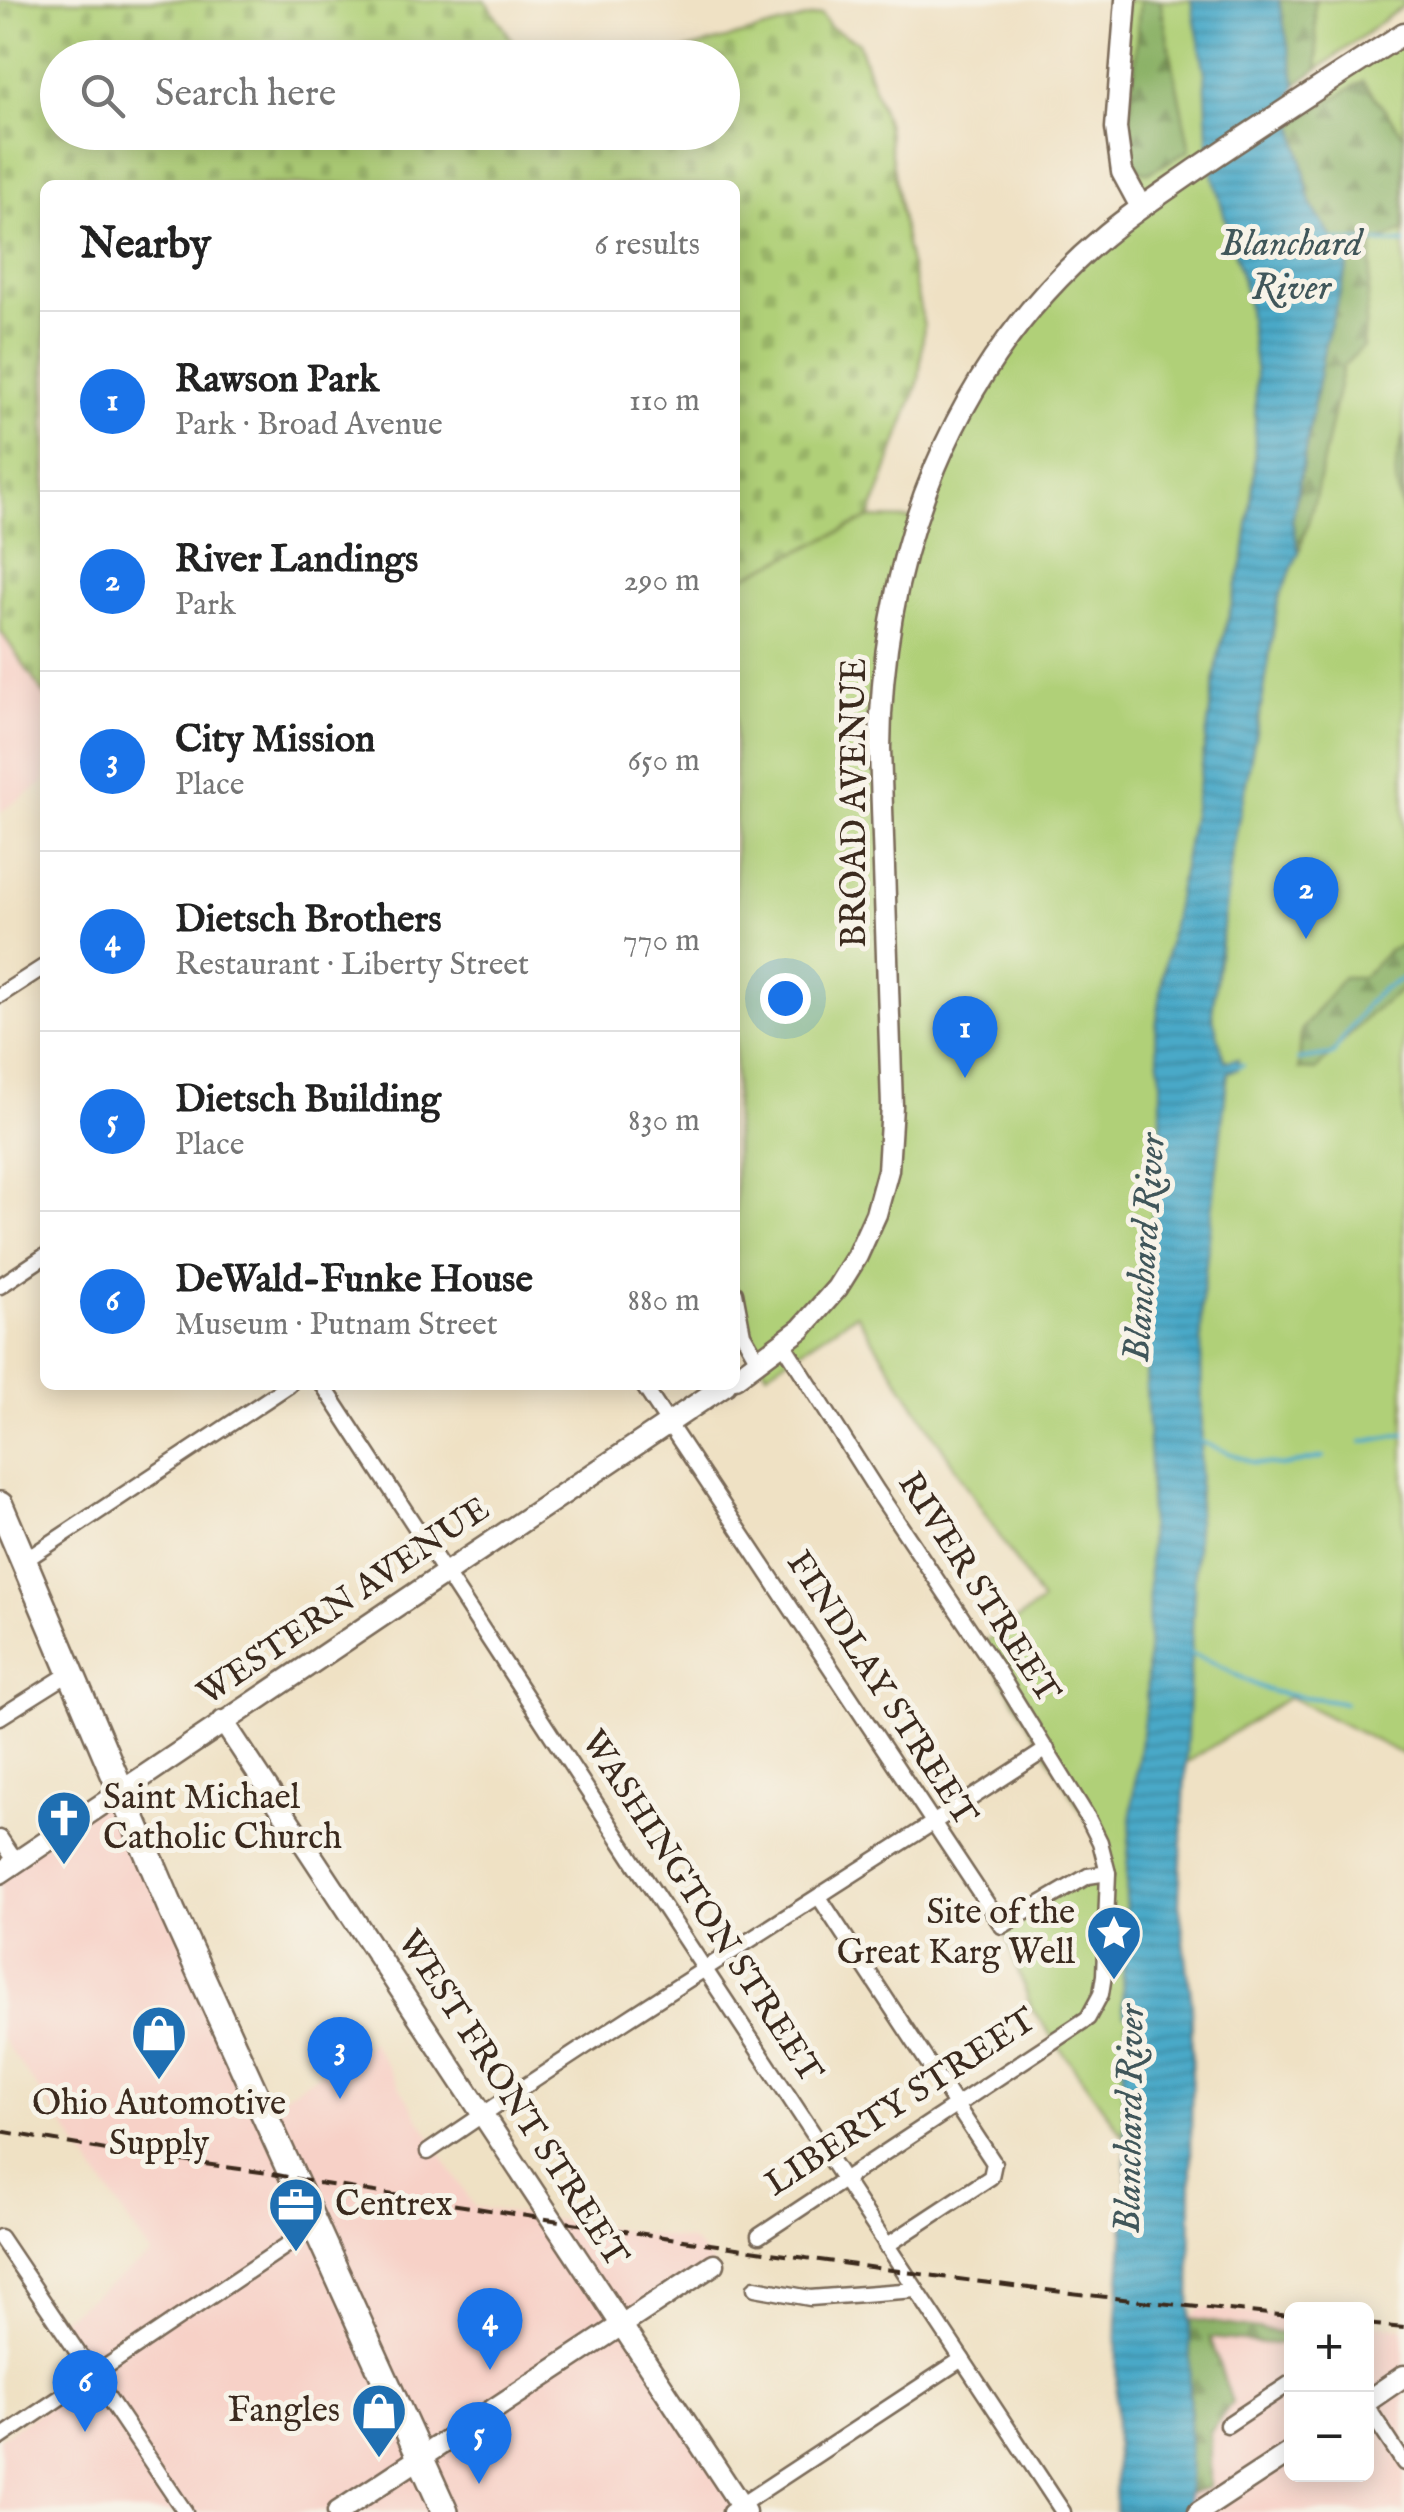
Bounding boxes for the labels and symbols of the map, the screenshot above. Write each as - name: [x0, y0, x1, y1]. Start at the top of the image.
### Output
- water label: Blanchard River: [1220, 221, 1364, 313]
- street label: BROAD AVENUE: [833, 658, 878, 948]
- pin: 2: [1274, 856, 1338, 939]
- your location: [760, 973, 811, 1024]
- pin: 1: [932, 996, 998, 1078]
- water label: Blanchard River: [1114, 1130, 1178, 1364]
- street label: RIVER STREET: [887, 1464, 1070, 1712]
- street label: WESTERN AVENUE: [189, 1487, 499, 1717]
- street label: FINDLAY STREET: [775, 1543, 987, 1835]
- street label: WASHINGTON STREET: [570, 1722, 832, 2092]
- place label: Saint Michael Catholic Church: [103, 1776, 342, 1861]
- church icon: Saint Michael Catholic Church: [34, 1788, 94, 1867]
- place label: Site of the Great Karg Well: [837, 1891, 1075, 1976]
- place icon: Site of the Great Karg Well: [1084, 1903, 1144, 1982]
- street label: WEST FRONT STREET: [386, 1922, 638, 2276]
- street label: LIBERTY STREET: [757, 1998, 1045, 2207]
- water label: Blanchard River: [1105, 2002, 1157, 2234]
- shop icon: Ohio Automotive Supply: [129, 2003, 189, 2082]
- pin: 3: [308, 2016, 372, 2099]
- place label: Ohio Automotive Supply: [32, 2082, 286, 2167]
- office icon: Centrex: [266, 2175, 326, 2254]
- place label: Centrex: [335, 2183, 453, 2228]
- pin: 4: [458, 2288, 522, 2370]
- pin: 6: [52, 2350, 118, 2432]
- shop icon: Fangles: [349, 2381, 409, 2460]
- place label: Fangles: [228, 2389, 340, 2434]
- pin: 5: [446, 2402, 512, 2484]

